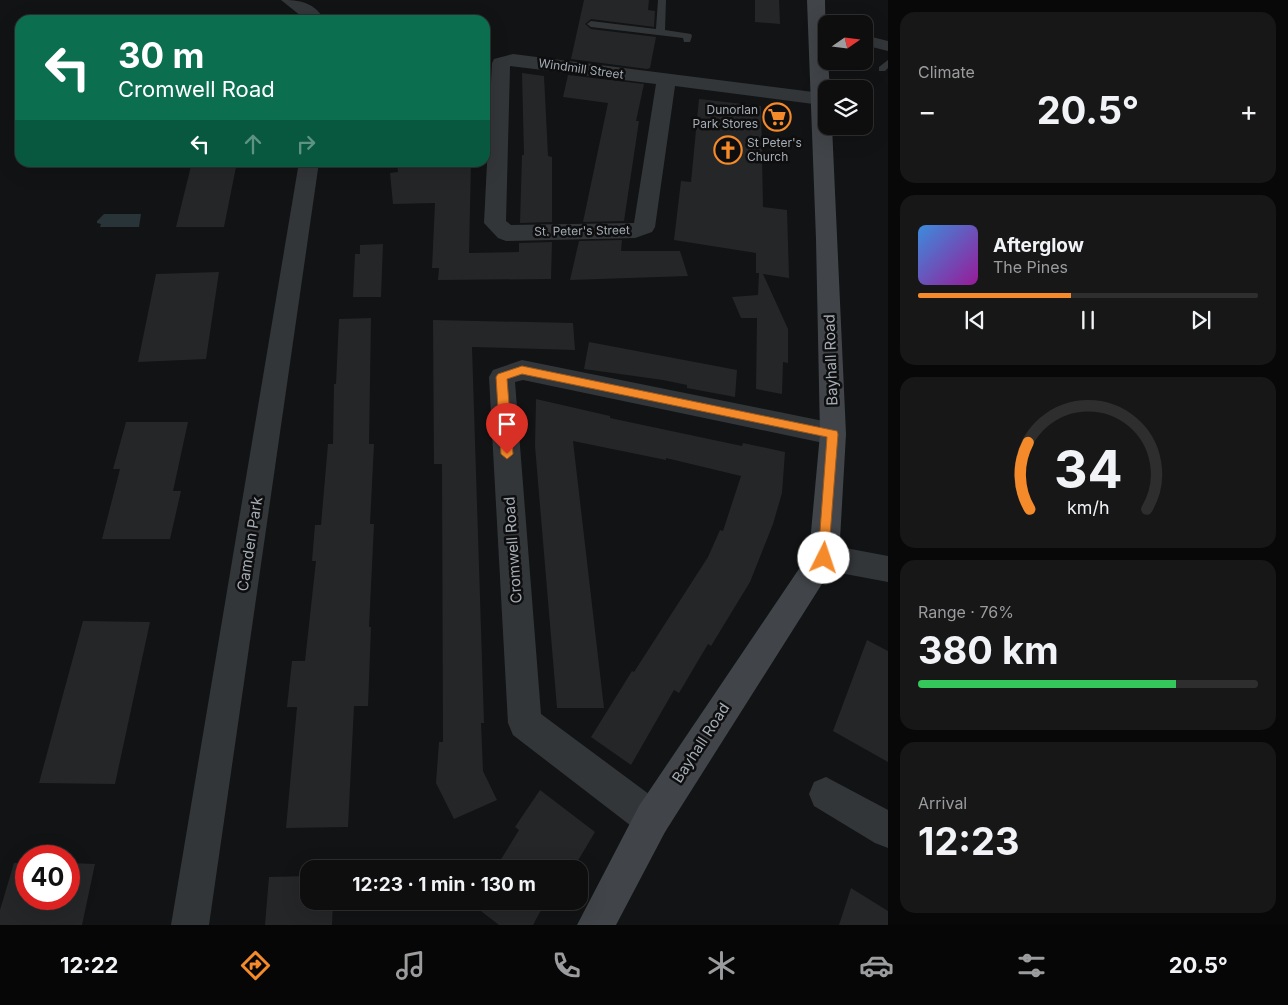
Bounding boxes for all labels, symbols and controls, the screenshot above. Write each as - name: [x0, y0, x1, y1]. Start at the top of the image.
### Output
- north arrow: [818, 15, 872, 70]
- map controls: [818, 15, 873, 135]
- text: 30 m: [118, 34, 204, 76]
- icon: left: [35, 35, 100, 100]
- street label: Windmill Street: [538, 55, 625, 82]
- text: Climate: [918, 62, 975, 82]
- text: Cromwell Road: [118, 76, 275, 102]
- button: layers: [818, 80, 873, 135]
- text: 20.5°: [1037, 87, 1139, 133]
- text: −: [918, 94, 937, 128]
- text: +: [1239, 94, 1258, 128]
- place label: Dunorlan Park Stores: [693, 102, 758, 131]
- supermarket icon: Dunorlan Park Stores: [762, 102, 792, 132]
- icon: left: [186, 130, 214, 158]
- icon: ahead: [239, 130, 267, 158]
- icon: right: [292, 130, 320, 158]
- church icon: St Peter's Church: [713, 135, 743, 165]
- place label: St Peter's Church: [747, 135, 802, 164]
- street label: St. Peter's Street: [534, 222, 630, 239]
- text: Afterglow: [993, 234, 1084, 257]
- text: The Pines: [993, 257, 1068, 277]
- icon: previous: [961, 306, 989, 334]
- icon: pause: [1074, 306, 1102, 334]
- icon: next: [1187, 306, 1215, 334]
- street label: Bayhall Road: [819, 314, 842, 406]
- pin: [486, 403, 528, 454]
- icon: arrive: [493, 410, 521, 438]
- text: 34: [1054, 438, 1122, 501]
- street label: Camden Park: [233, 494, 266, 593]
- street label: Cromwell Road: [499, 496, 526, 604]
- text: km/h: [1067, 497, 1109, 518]
- position arrow: [797, 531, 849, 583]
- text: Range · 76%: [918, 602, 1014, 622]
- text: 380 km: [918, 627, 1059, 673]
- street label: Bayhall Road: [668, 699, 733, 786]
- text: Arrival: [918, 793, 967, 813]
- text: 12:23: [918, 818, 1019, 864]
- speed limit sign: 40: [15, 845, 80, 910]
- text: 12:23 · 1 min · 130 m: [352, 873, 536, 896]
- icon: directions: [238, 948, 273, 983]
- icon: music: [393, 948, 428, 983]
- icon: phone: [549, 948, 584, 983]
- icon: climate: [704, 948, 739, 983]
- icon: car: [859, 948, 894, 983]
- icon: filters: [1014, 948, 1049, 983]
- text: 12:22: [60, 952, 118, 978]
- text: 20.5°: [1169, 952, 1228, 978]

